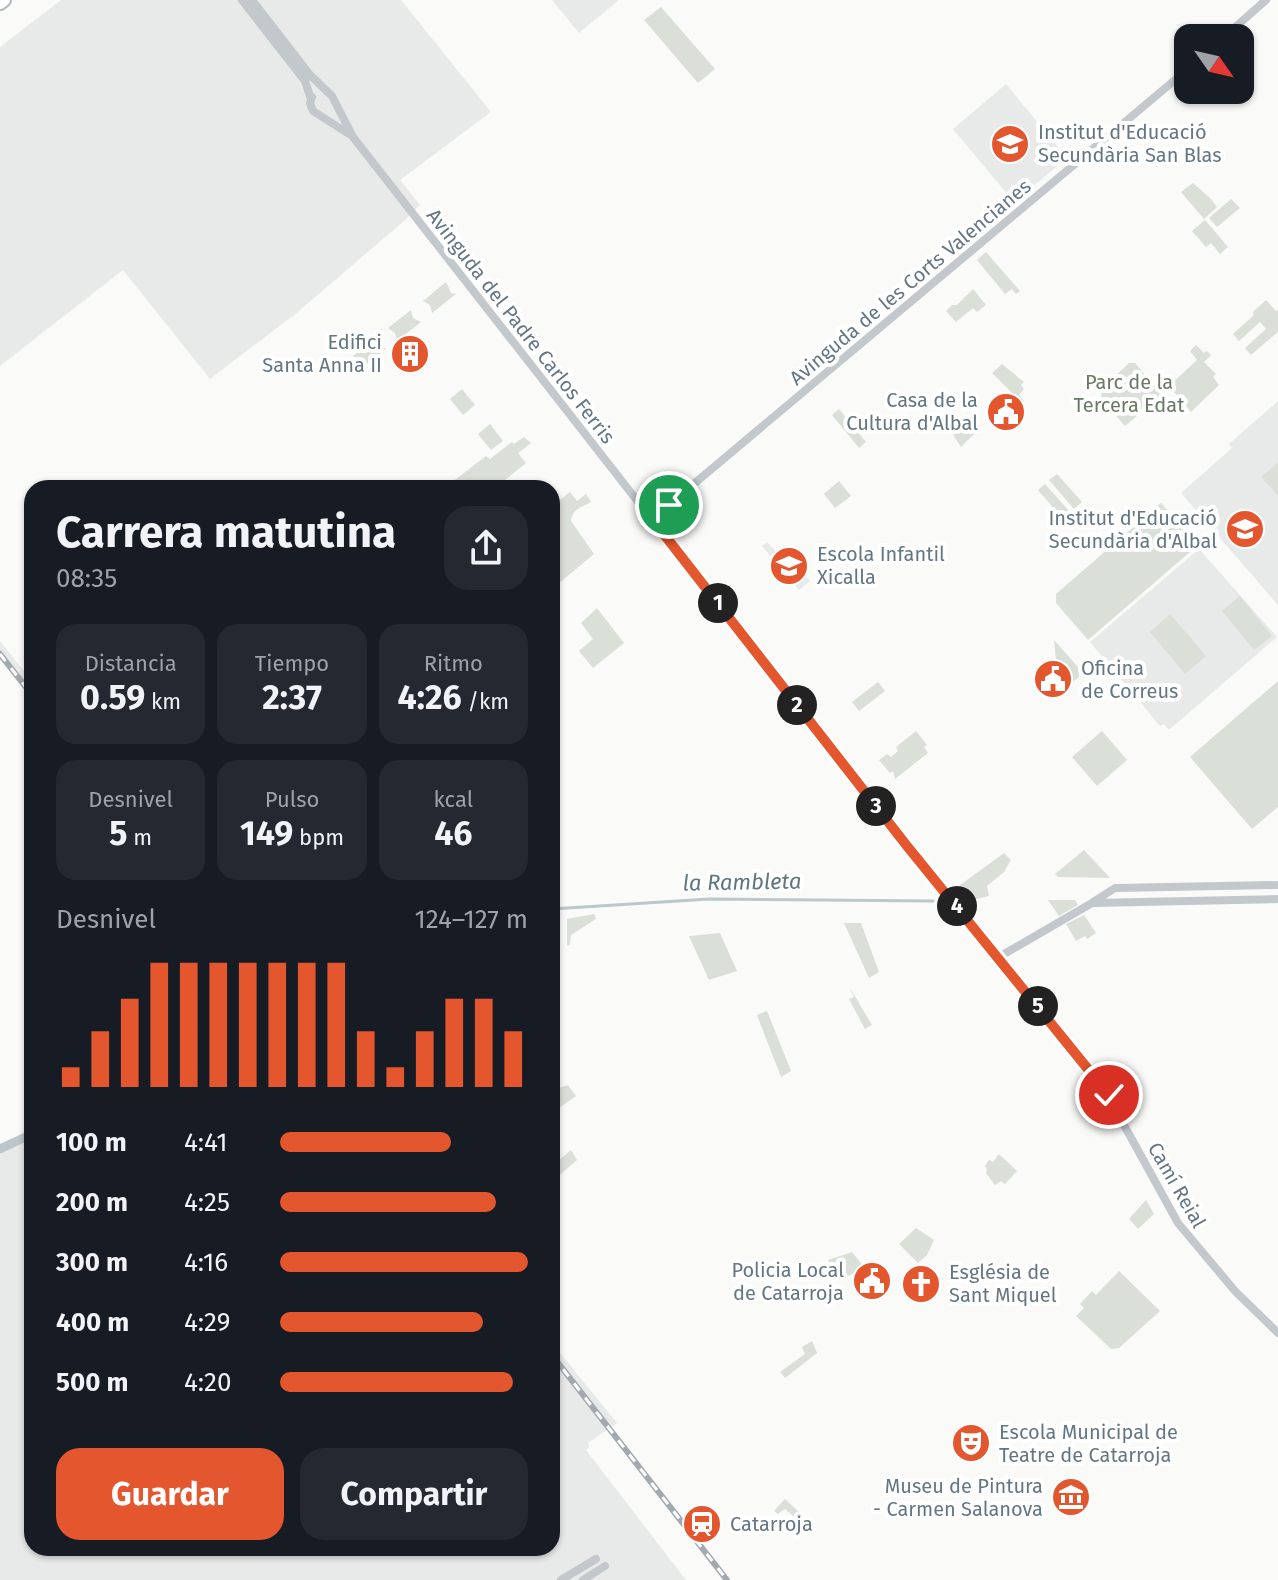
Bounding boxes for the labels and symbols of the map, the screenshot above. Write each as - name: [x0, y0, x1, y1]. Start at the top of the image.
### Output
- north arrow: [1174, 24, 1254, 104]
- place label: Institut d'Educació Secundària San Blas: [1038, 120, 1222, 167]
- school or university icon: Institut d'Educació Secundària San Blas: [989, 123, 1031, 165]
- street label: Avinguda de les Corts Valencianes: [784, 174, 1036, 390]
- street label: Avinguda del Padre Carlos Ferris: [422, 204, 620, 448]
- place label: Edifici Santa Anna II: [262, 330, 382, 377]
- building icon: Edifici Santa Anna II: [389, 333, 431, 375]
- park label: Parc de la Tercera Edat: [1074, 370, 1185, 417]
- place label: Casa de la Cultura d'Albal: [846, 388, 978, 435]
- public building icon: Casa de la Cultura d'Albal: [985, 391, 1027, 433]
- pin: [635, 471, 703, 539]
- place label: Institut d'Educació Secundària d'Albal: [1048, 506, 1217, 553]
- school or university icon: Institut d'Educació Secundària d'Albal: [1224, 508, 1266, 550]
- place label: Escola Infantil Xicalla: [817, 542, 945, 589]
- school or university icon: Escola Infantil Xicalla: [768, 545, 810, 587]
- pin: 1: [698, 583, 738, 623]
- place label: Oficina de Correus: [1081, 656, 1178, 703]
- public building icon: Oficina de Correus: [1032, 658, 1074, 700]
- pin: 2: [777, 685, 817, 725]
- pin: 3: [856, 786, 896, 826]
- water label: la Rambleta: [682, 867, 802, 897]
- pin: 4: [937, 886, 977, 926]
- pin: 5: [1018, 986, 1058, 1026]
- pin: [1075, 1061, 1143, 1129]
- street label: Camí Reial: [1143, 1138, 1211, 1232]
- place label: Policia Local de Catarroja: [731, 1258, 844, 1305]
- public building icon: Policia Local de Catarroja: [851, 1260, 893, 1302]
- place label: Església de Sant Miquel: [949, 1260, 1057, 1307]
- church icon: Església de Sant Miquel: [900, 1263, 942, 1305]
- place label: Escola Municipal de Teatre de Catarroja: [999, 1420, 1178, 1467]
- theatre icon: Escola Municipal de Teatre de Catarroja: [950, 1422, 992, 1464]
- place label: Museu de Pintura - Carmen Salanova: [873, 1474, 1043, 1521]
- museum icon: Museu de Pintura - Carmen Salanova: [1050, 1476, 1092, 1518]
- station icon: Catarroja: [681, 1503, 723, 1545]
- place label: Catarroja: [730, 1512, 813, 1536]

